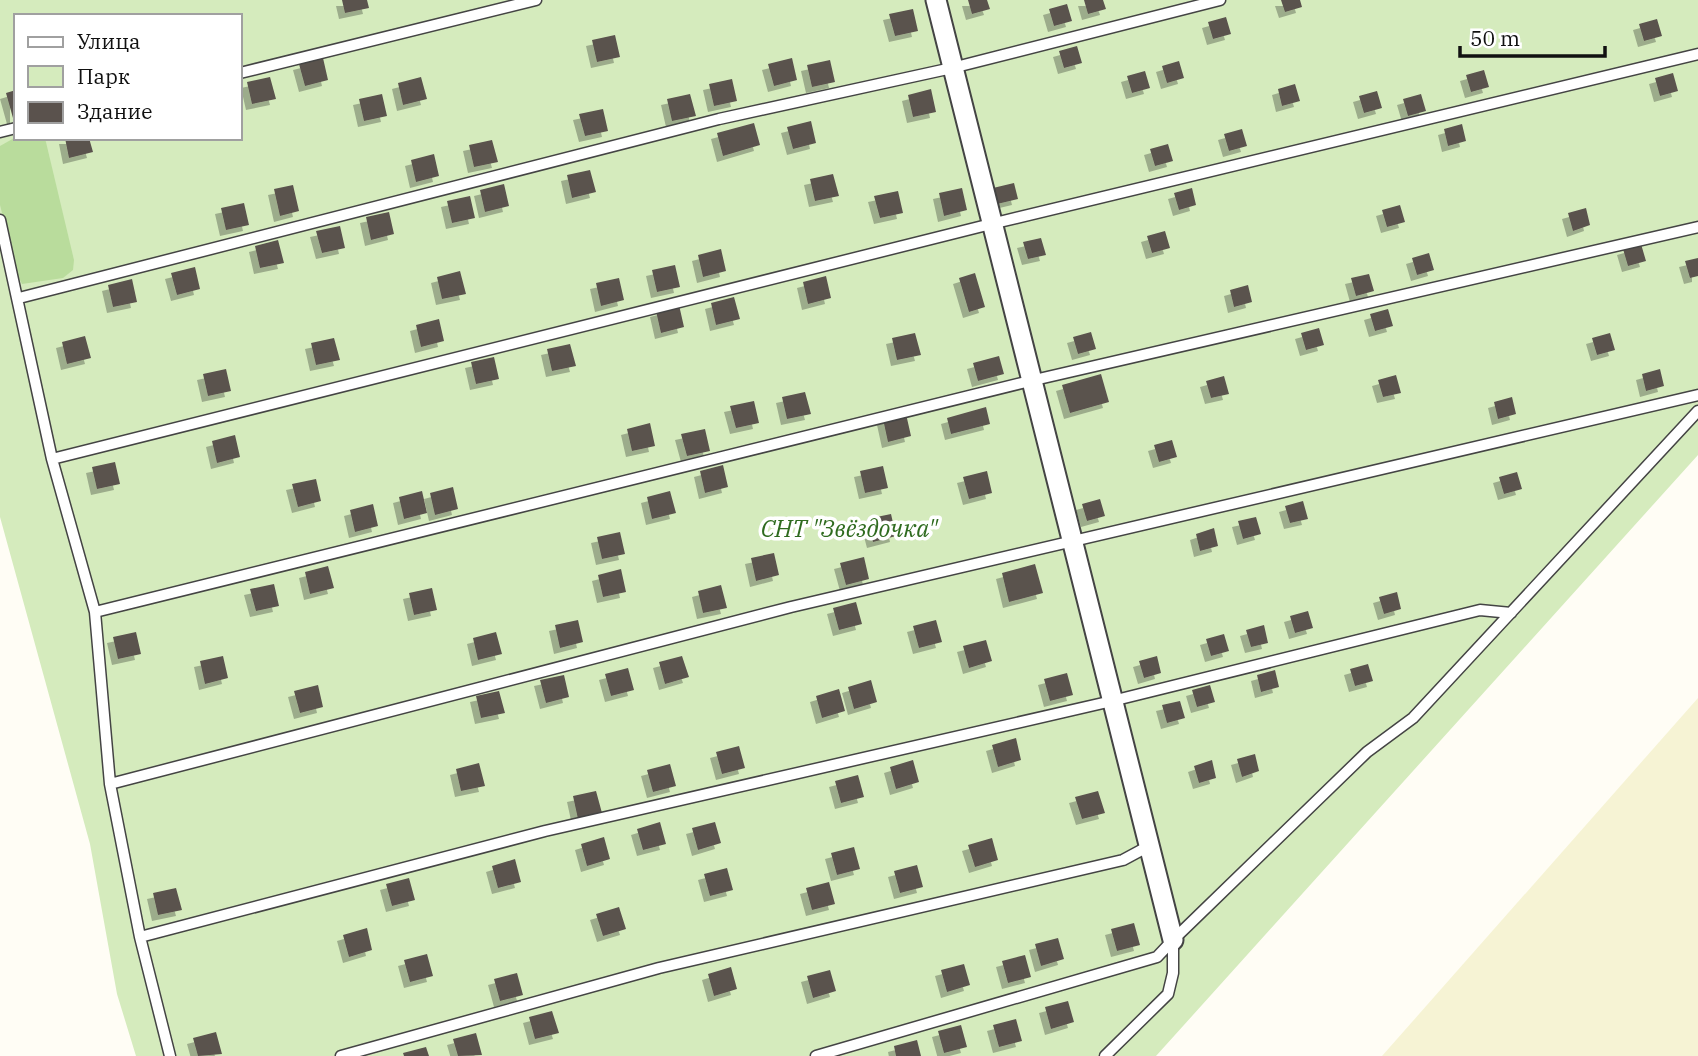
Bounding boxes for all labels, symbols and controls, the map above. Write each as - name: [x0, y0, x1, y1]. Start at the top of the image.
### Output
- legend: [14, 14, 242, 140]
- scale bar: [1460, 14, 1605, 58]
- text: 50 m: [1470, 24, 1520, 52]
- text: Улица: [77, 27, 141, 55]
- text: Парк: [77, 62, 130, 90]
- text: Здание: [77, 97, 152, 125]
- park label: СНТ "Звёздочка": [761, 512, 939, 544]

